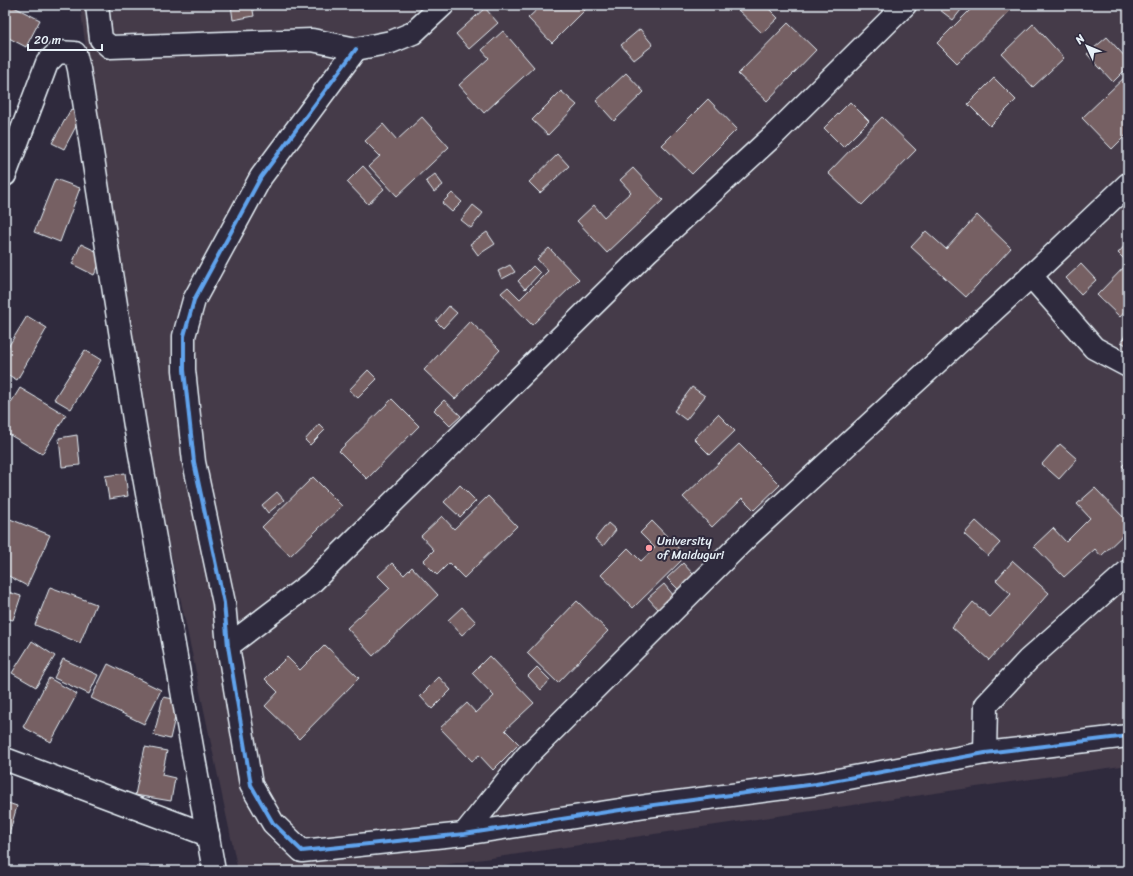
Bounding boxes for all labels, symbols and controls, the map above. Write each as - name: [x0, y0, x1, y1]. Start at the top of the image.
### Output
- scale bar: [28, 26, 102, 52]
- north arrow: [1067, 26, 1107, 66]
- text: 20 m: [34, 29, 61, 51]
- text: N: [1070, 30, 1090, 49]
- place label: University of Maiduguri: [657, 530, 725, 566]
- marker: University of Maiduguri: [644, 543, 654, 553]

